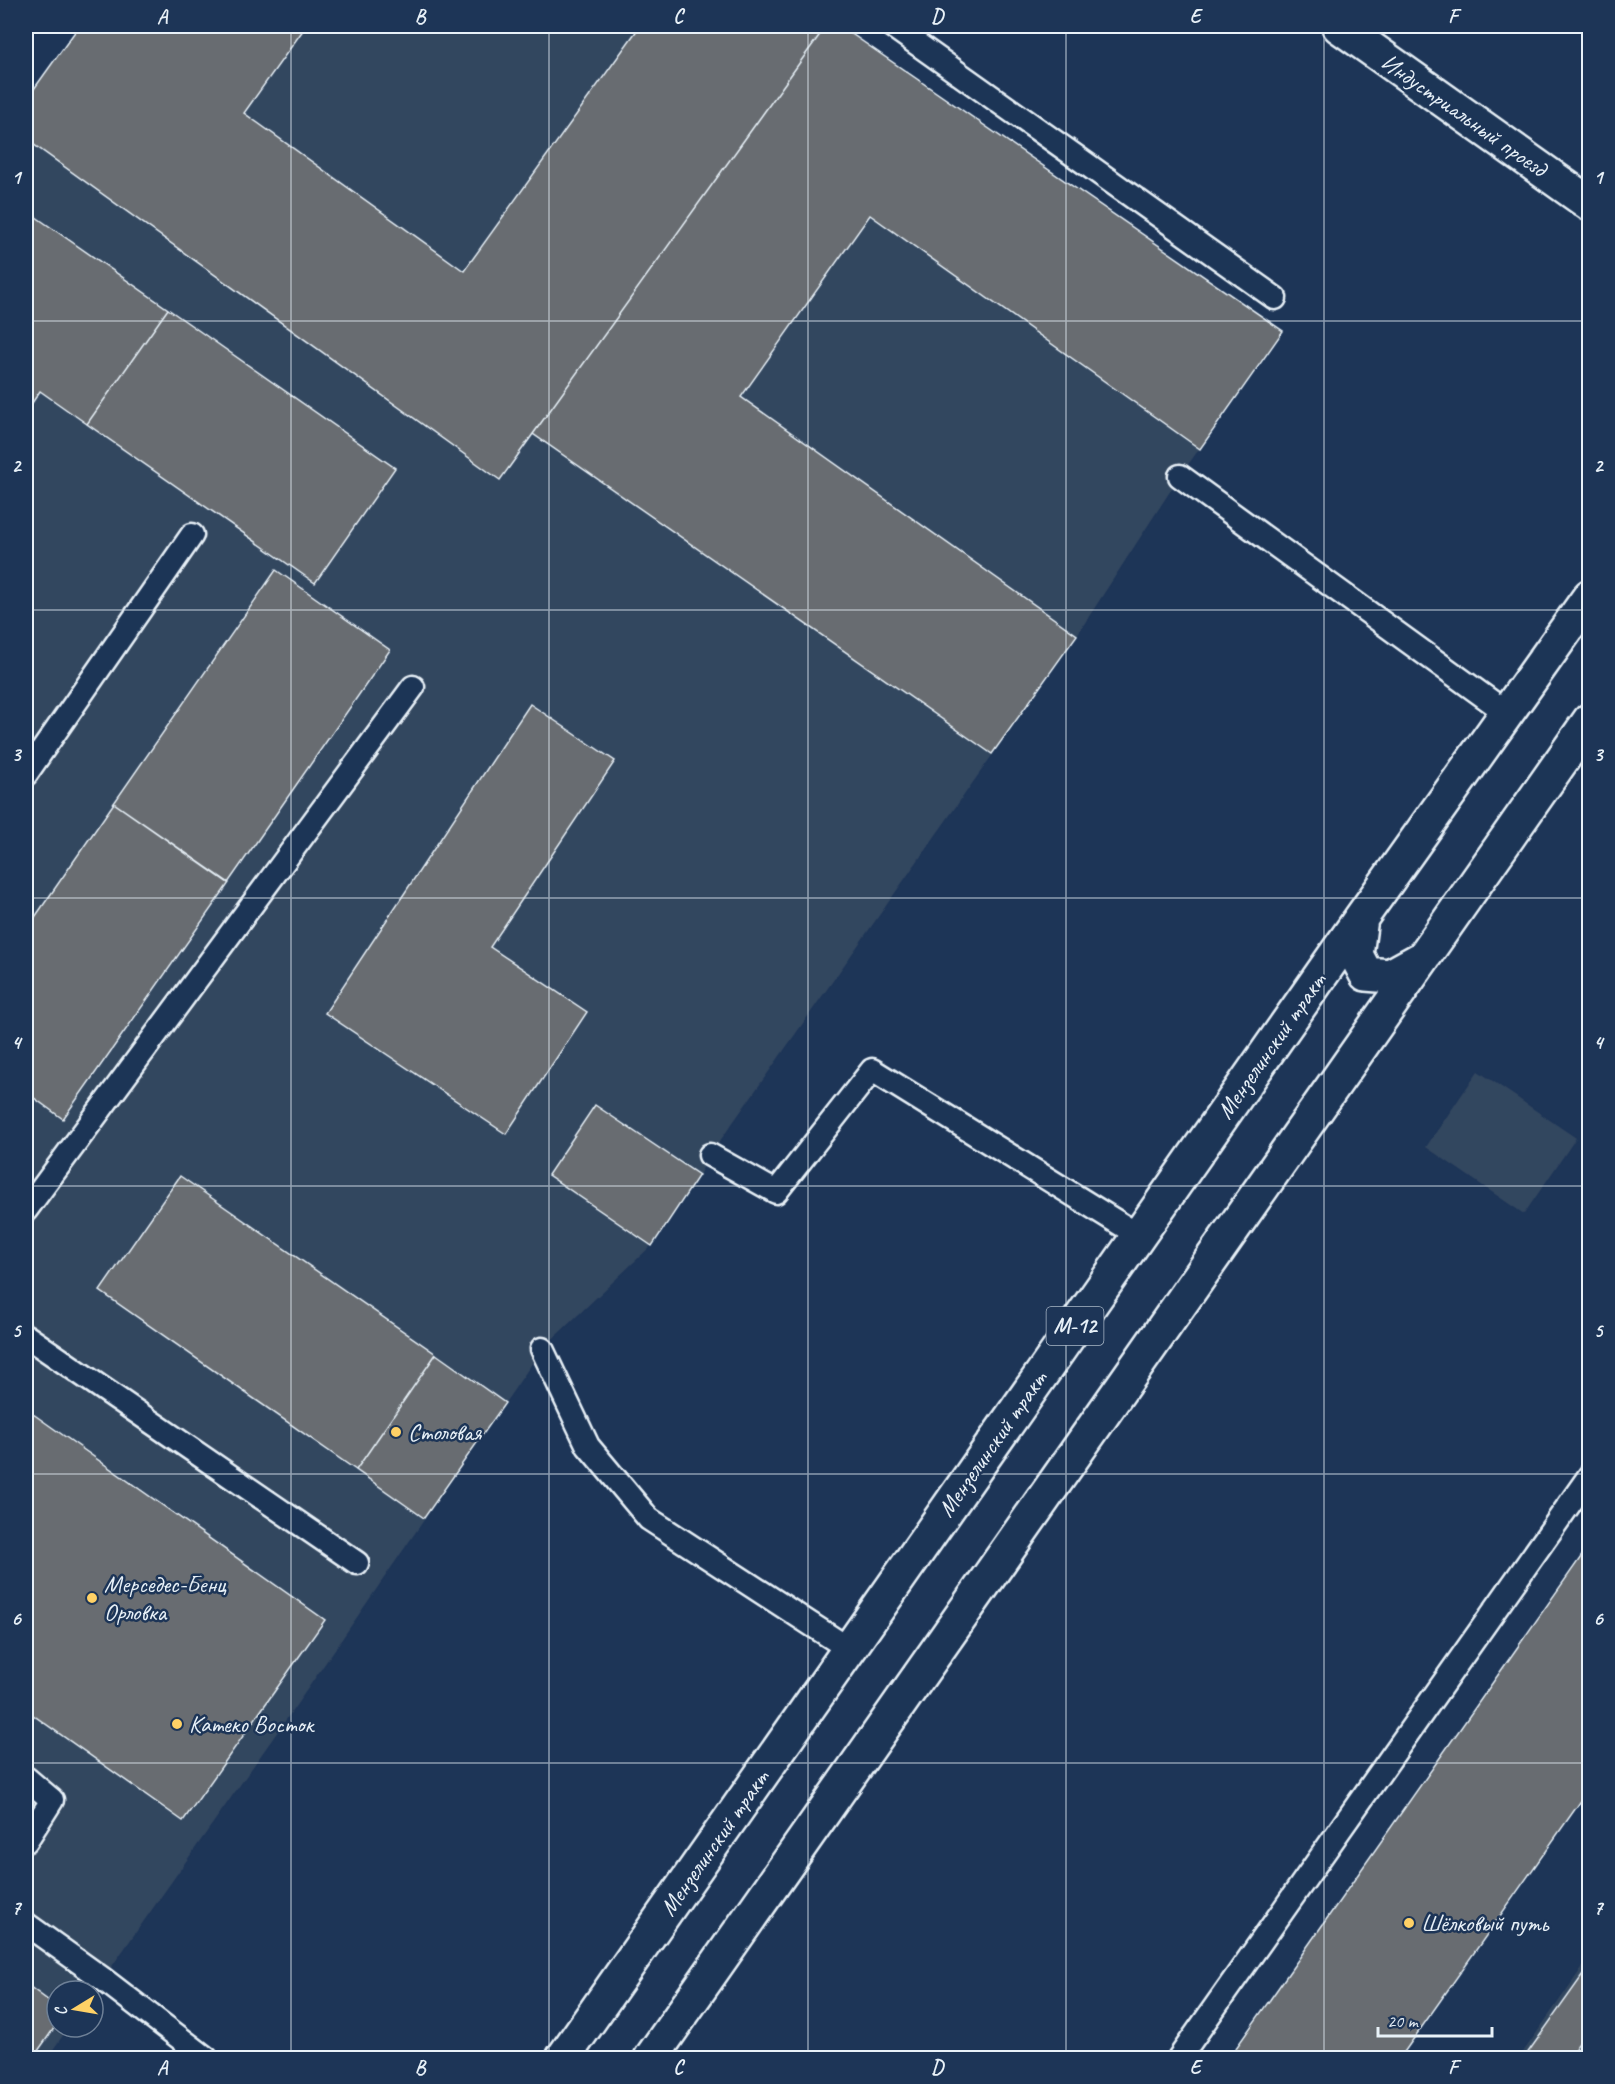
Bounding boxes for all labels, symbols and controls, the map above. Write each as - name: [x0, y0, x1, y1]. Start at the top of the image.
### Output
- text: A: [157, 4, 169, 29]
- text: B: [415, 4, 427, 29]
- text: C: [673, 4, 685, 29]
- text: D: [931, 4, 945, 29]
- text: E: [1190, 4, 1204, 29]
- text: F: [1448, 4, 1462, 29]
- street label: Индустриальный проезд: [1375, 47, 1555, 185]
- text: 1: [12, 165, 23, 190]
- text: 1: [1594, 165, 1605, 190]
- text: 2: [12, 453, 23, 478]
- text: 2: [1594, 453, 1605, 478]
- text: 3: [12, 742, 23, 767]
- text: 3: [1594, 742, 1605, 767]
- street label: Мензелинский тракт: [1210, 966, 1333, 1125]
- text: 4: [12, 1030, 24, 1055]
- text: 4: [1594, 1030, 1606, 1055]
- road number: М-12: [1046, 1307, 1104, 1345]
- text: 5: [12, 1318, 23, 1343]
- text: 5: [1594, 1318, 1605, 1343]
- street label: Мензелинский тракт: [931, 1364, 1054, 1523]
- place label: Столовая: [408, 1417, 483, 1447]
- marker: Столовая: [389, 1425, 403, 1439]
- place label: Мерседес-Бенц Орловка: [104, 1569, 227, 1627]
- marker: Мерседес-Бенц Орловка: [85, 1591, 99, 1605]
- text: 6: [11, 1606, 22, 1631]
- text: 6: [1593, 1606, 1604, 1631]
- place label: Катеко Восток: [189, 1709, 315, 1739]
- marker: Катеко Восток: [170, 1717, 184, 1731]
- street label: Мензелинский тракт: [653, 1763, 776, 1922]
- text: 7: [12, 1895, 23, 1920]
- text: 7: [1594, 1895, 1605, 1920]
- place label: Шёлковый путь: [1421, 1908, 1550, 1938]
- marker: Шёлковый путь: [1402, 1916, 1416, 1930]
- north arrow: [45, 1979, 105, 2039]
- scale bar: [1378, 2000, 1492, 2038]
- text: С: [50, 2004, 72, 2017]
- text: 20 m: [1387, 2010, 1420, 2032]
- text: A: [157, 2055, 169, 2080]
- text: B: [415, 2055, 427, 2080]
- text: C: [673, 2055, 685, 2080]
- text: D: [931, 2055, 945, 2080]
- text: E: [1190, 2055, 1204, 2080]
- text: F: [1448, 2055, 1462, 2080]

